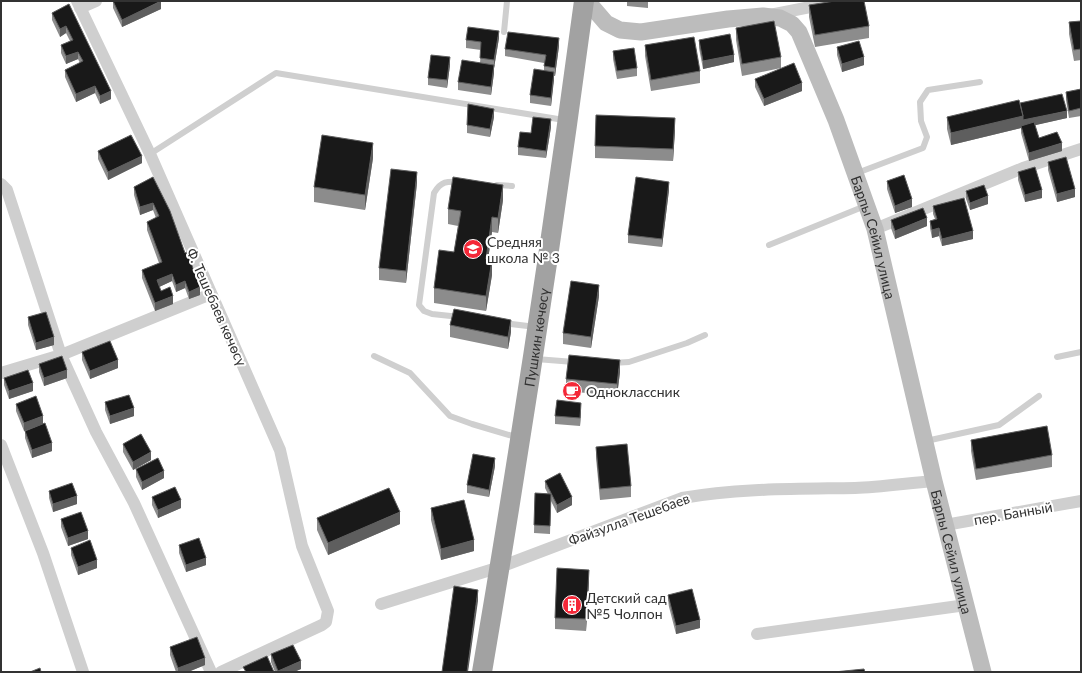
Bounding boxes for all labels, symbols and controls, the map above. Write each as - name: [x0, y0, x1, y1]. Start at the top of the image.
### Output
- street label: Барпы Сейил улица: [848, 173, 900, 301]
- place label: Средняя школа № 3: [487, 233, 560, 266]
- school or university icon: Средняя школа № 3: [462, 238, 484, 260]
- street label: Ф. Тешебаев көчөсү: [183, 245, 251, 369]
- street label: Пушкин көчөсү: [520, 286, 552, 388]
- cafe icon: Одноклассник: [561, 380, 583, 402]
- place label: Одноклассник: [586, 383, 681, 400]
- street label: Барпы Сейил улица: [928, 488, 976, 616]
- street label: Файзулла Тешебаев: [566, 489, 692, 549]
- street label: пер. Банный: [972, 498, 1054, 528]
- place label: Детский сад №5 Чолпон: [586, 589, 667, 622]
- building icon: Детский сад №5 Чолпон: [561, 594, 583, 616]

